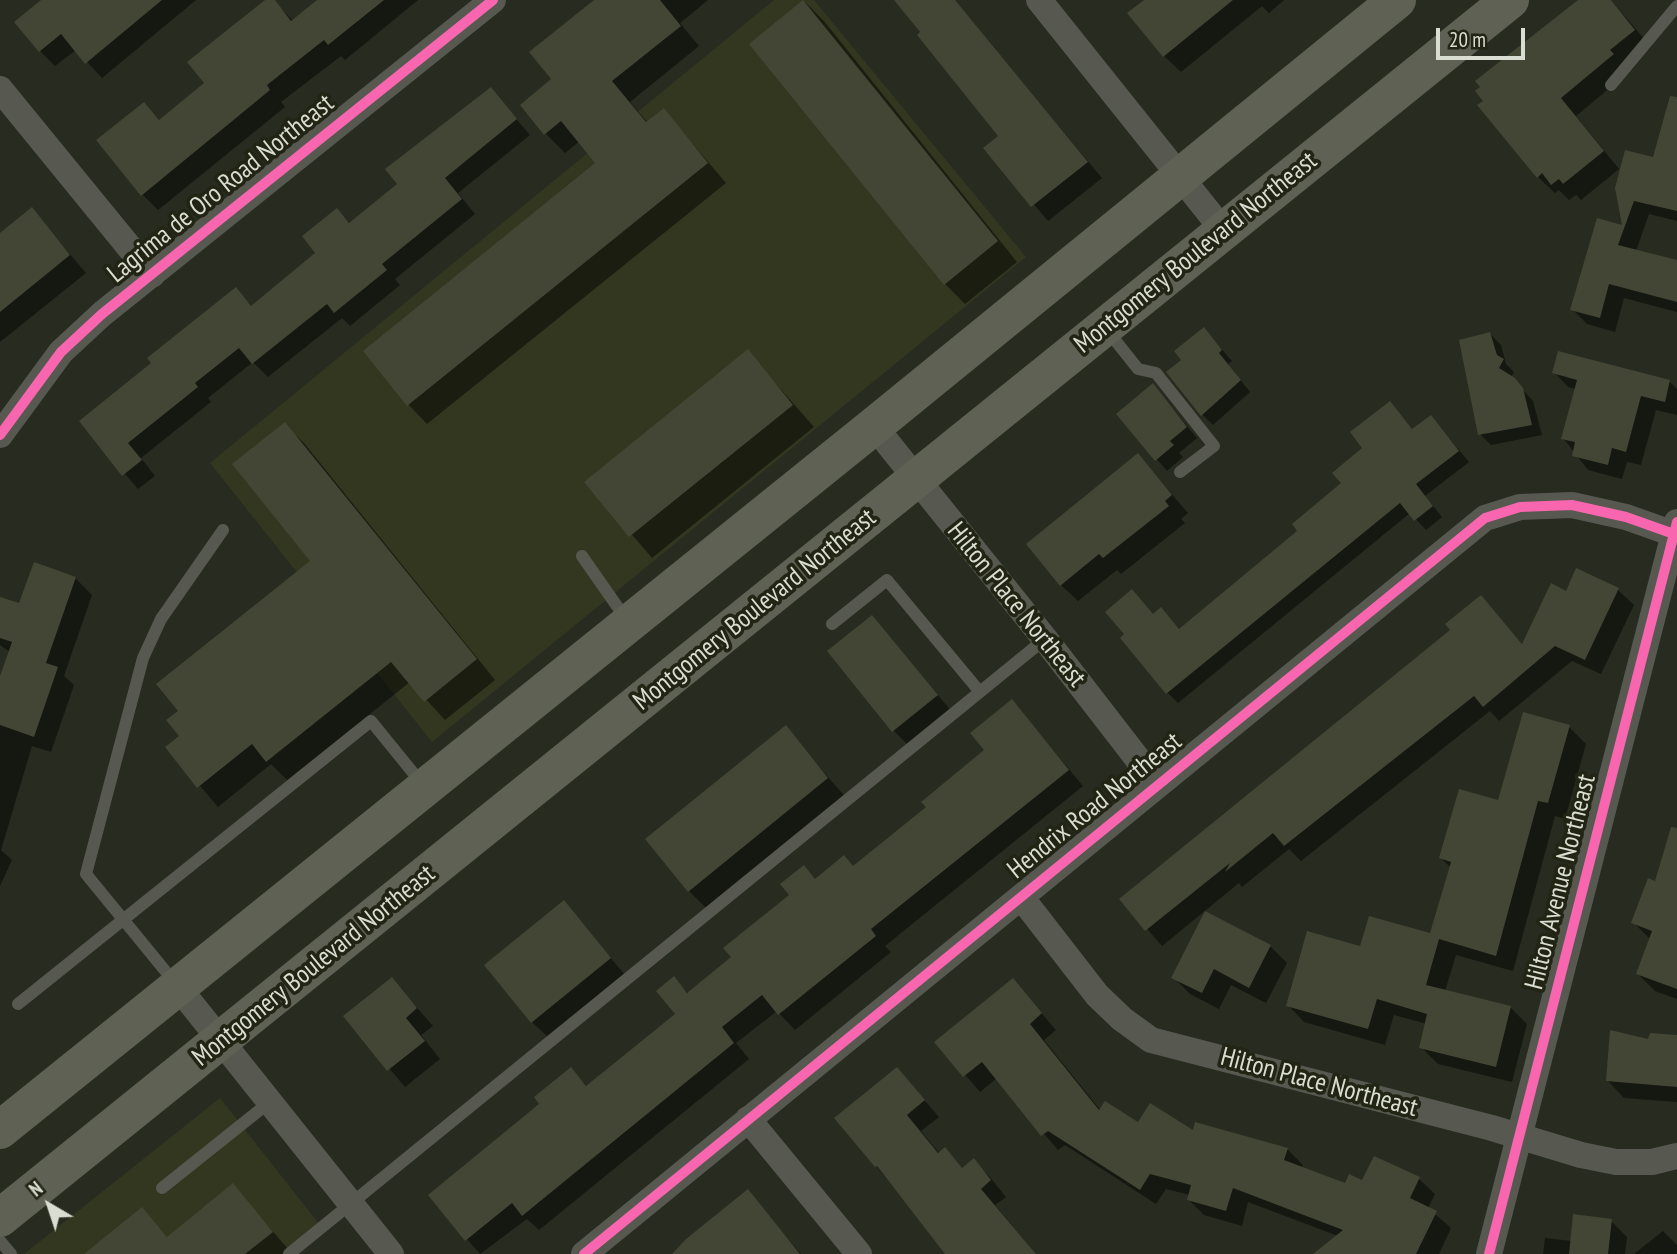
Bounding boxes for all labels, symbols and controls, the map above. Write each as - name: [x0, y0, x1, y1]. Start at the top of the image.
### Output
- scale bar: [1439, 14, 1528, 58]
- text: 20 m: [1449, 26, 1486, 53]
- street label: Lagrima de Oro Road Northeast: [102, 88, 340, 290]
- street label: Montgomery Boulevard Northeast: [1069, 146, 1323, 360]
- street label: Montgomery Boulevard Northeast: [628, 503, 882, 717]
- street label: Hilton Place Northeast: [940, 516, 1092, 694]
- street label: Hendrix Road Northeast: [1002, 726, 1188, 886]
- street label: Hilton Avenue Northeast: [1519, 771, 1603, 993]
- street label: Montgomery Boulevard Northeast: [187, 859, 441, 1073]
- street label: Hilton Place Northeast: [1217, 1042, 1421, 1124]
- north arrow: [14, 1170, 84, 1240]
- text: N: [24, 1176, 47, 1201]

